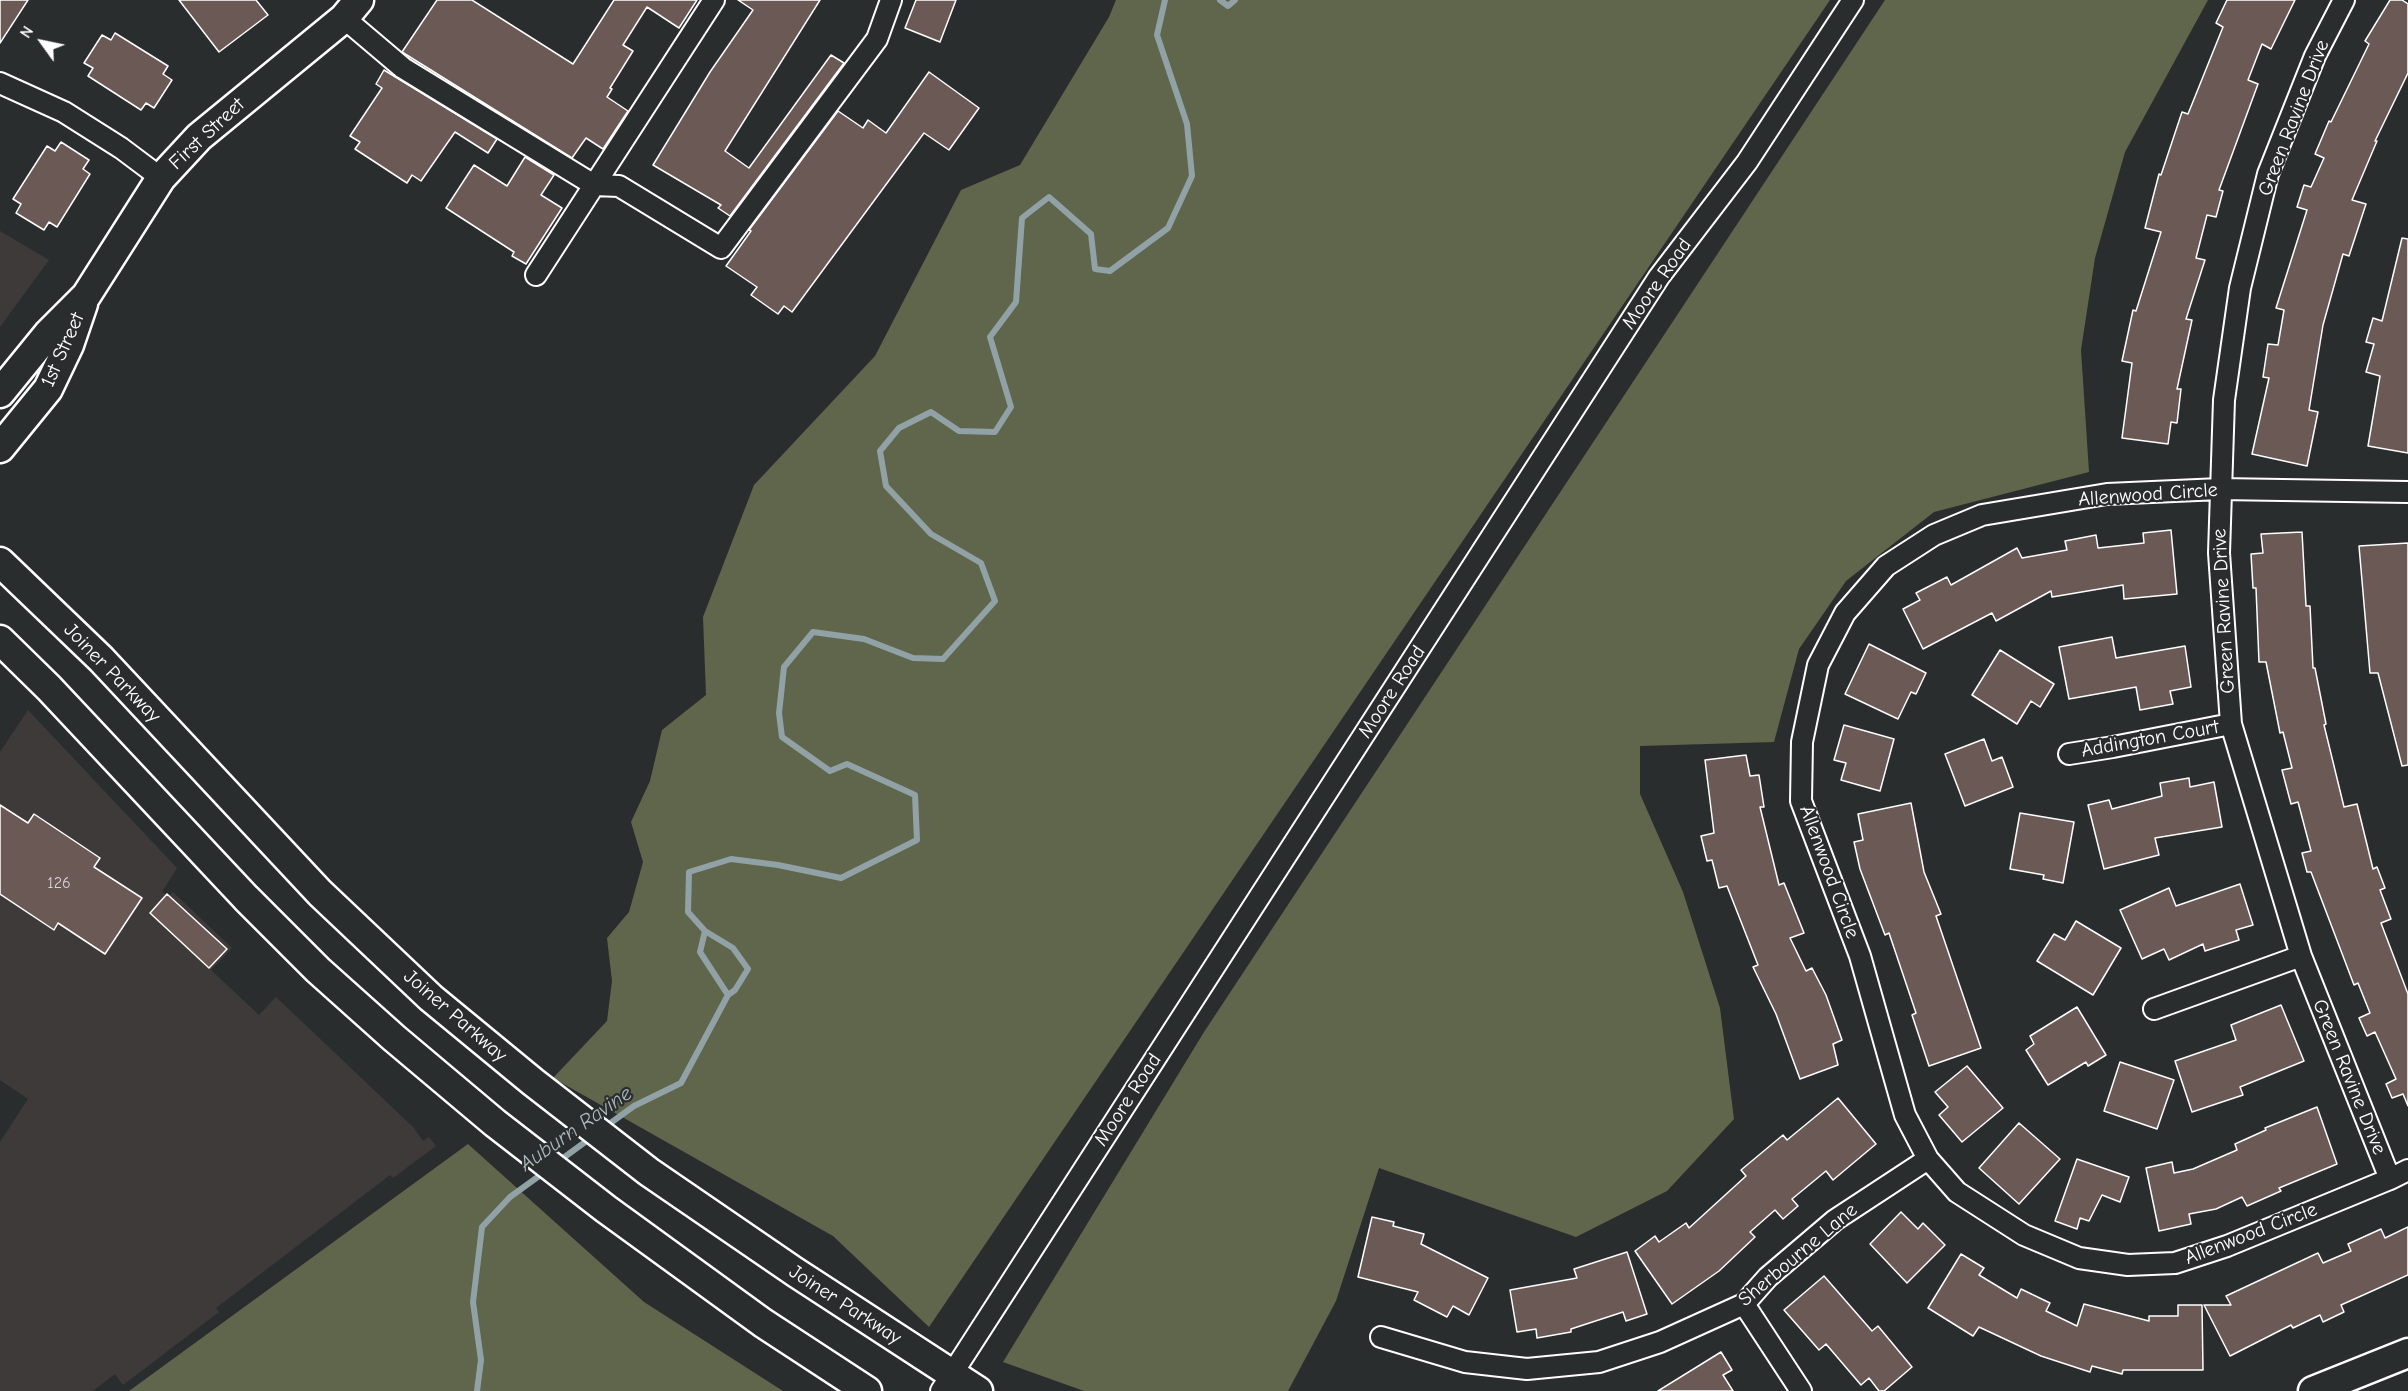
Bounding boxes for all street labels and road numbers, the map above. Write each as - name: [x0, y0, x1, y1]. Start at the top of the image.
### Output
- street label: Green Ravine Drive: [2253, 37, 2335, 199]
- street label: First Street: [164, 93, 250, 175]
- street label: Moore Road: [1617, 234, 1697, 334]
- street label: 1st Street: [36, 309, 90, 391]
- street label: Allenwood Circle: [2077, 478, 2219, 512]
- street label: Green Ravine Drive: [2208, 528, 2240, 694]
- street label: Joiner Parkway: [59, 618, 165, 728]
- street label: Moore Road: [1353, 641, 1431, 743]
- street label: Addington Court: [2079, 715, 2221, 763]
- street label: Allenwood Circle: [1794, 802, 1864, 942]
- street label: Joiner Parkway: [398, 965, 512, 1067]
- street label: Green Ravine Drive: [2307, 996, 2391, 1158]
- street label: Moore Road: [1089, 1049, 1167, 1151]
- street label: Sherbourne Lane: [1734, 1198, 1862, 1312]
- street label: Allenwood Circle: [2181, 1198, 2321, 1270]
- street label: Joiner Parkway: [784, 1260, 906, 1350]

